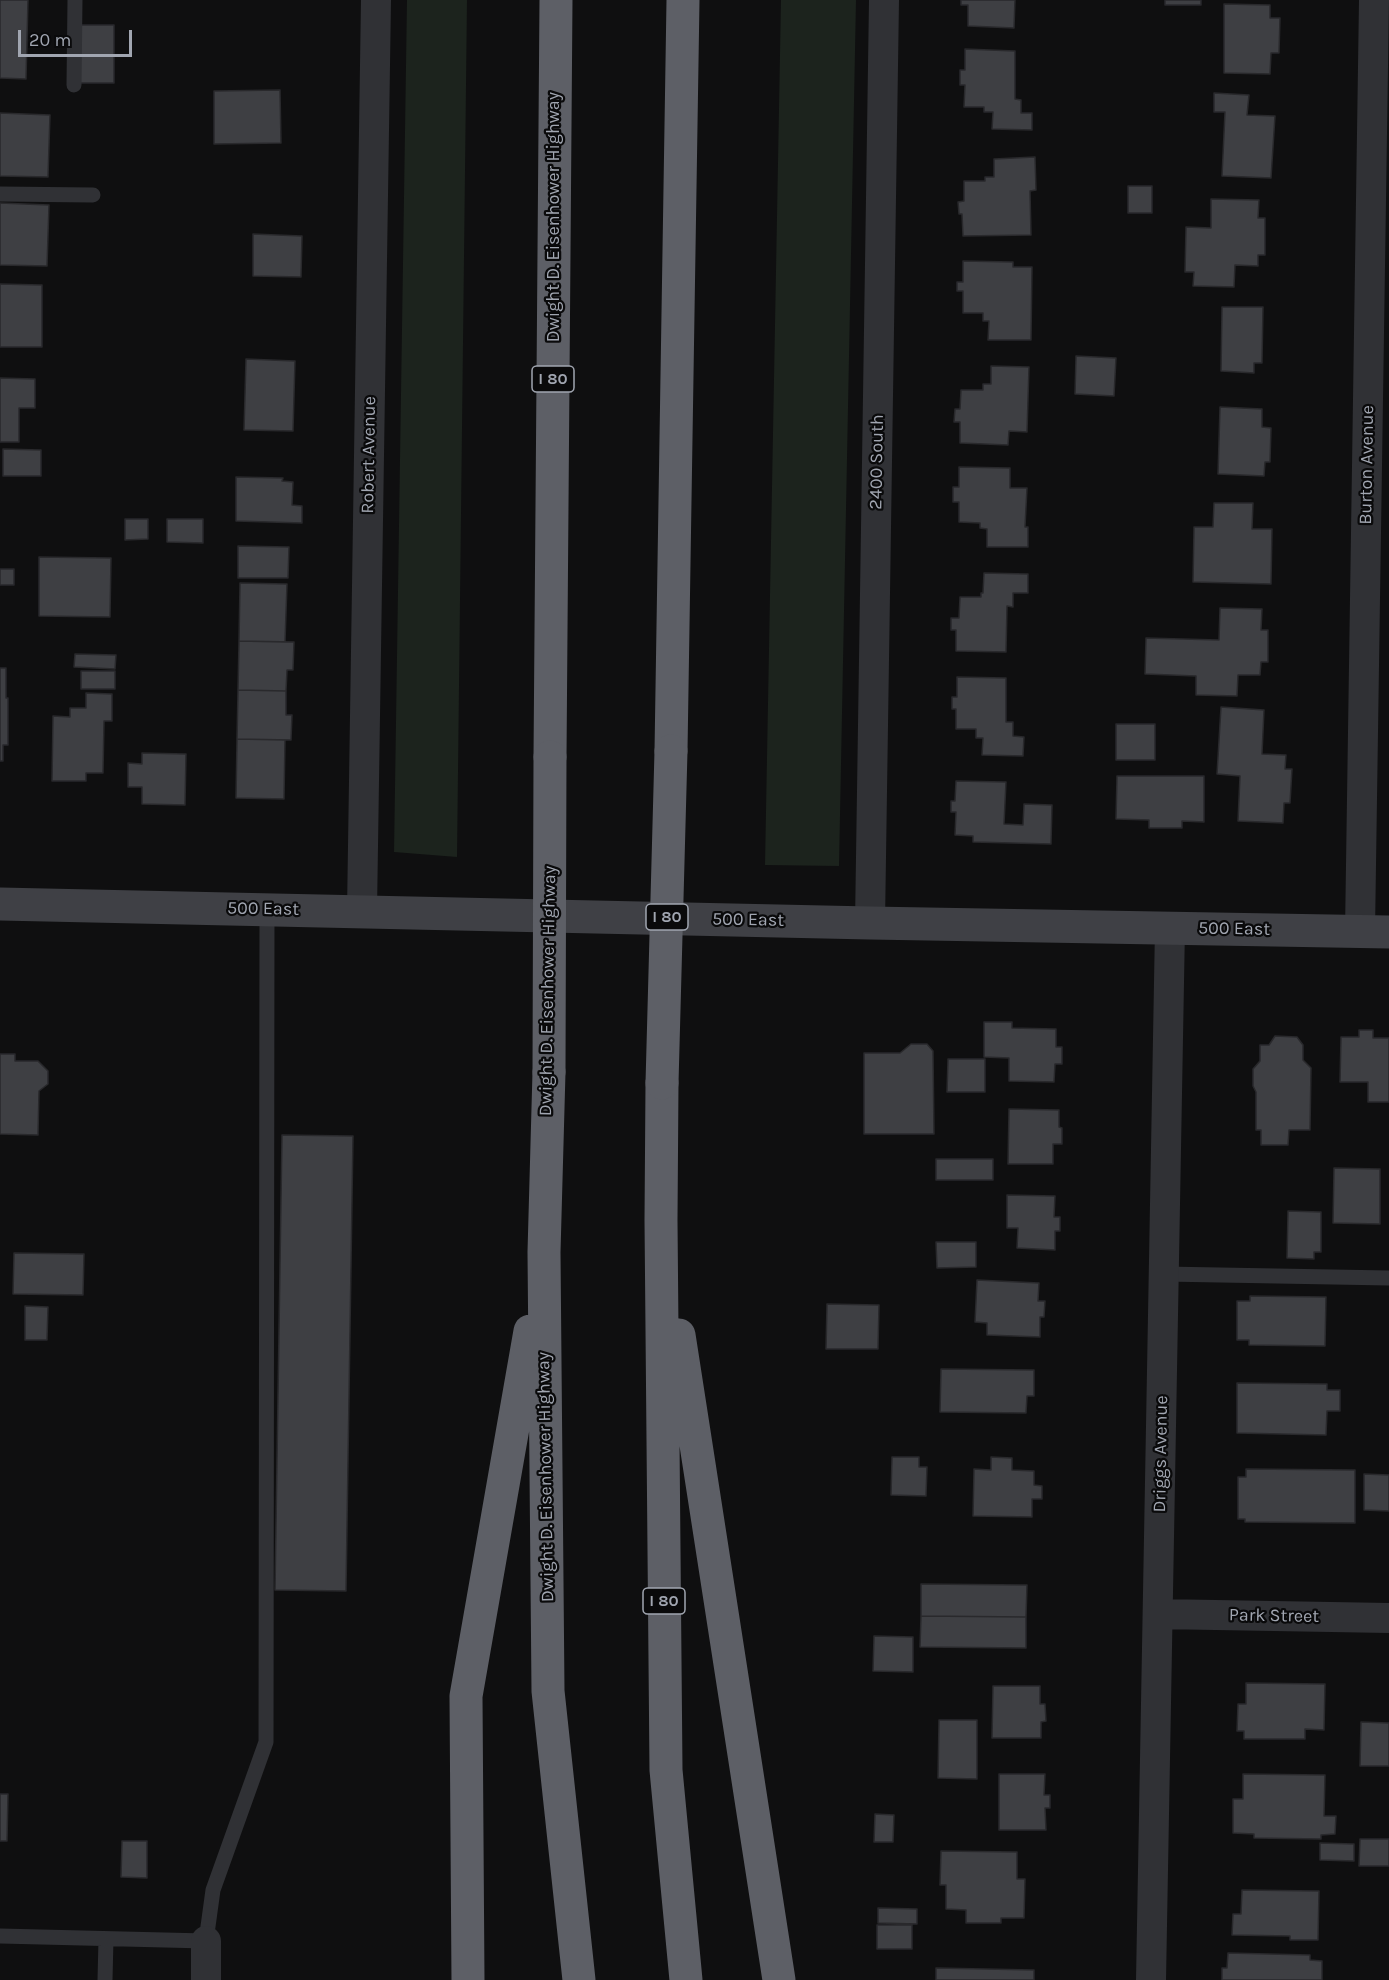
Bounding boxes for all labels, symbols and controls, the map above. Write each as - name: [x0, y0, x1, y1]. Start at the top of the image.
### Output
- scale bar: [21, 18, 135, 56]
- text: 20 m: [29, 29, 71, 51]
- street label: Dwight D. Eisenhower Highway: [543, 92, 565, 342]
- road number: I 80: [532, 366, 574, 392]
- street label: Robert Avenue: [357, 396, 381, 514]
- street label: Burton Avenue: [1355, 405, 1379, 525]
- street label: 2400 South: [865, 414, 889, 510]
- street label: Dwight D. Eisenhower Highway: [535, 866, 561, 1116]
- street label: 500 East: [227, 898, 299, 920]
- road number: I 80: [646, 904, 688, 930]
- street label: 500 East: [712, 909, 784, 931]
- street label: 500 East: [1198, 918, 1270, 940]
- street label: Dwight D. Eisenhower Highway: [533, 1352, 559, 1602]
- street label: Driggs Avenue: [1149, 1395, 1173, 1513]
- road number: I 80: [643, 1588, 685, 1614]
- street label: Park Street: [1229, 1604, 1319, 1628]

